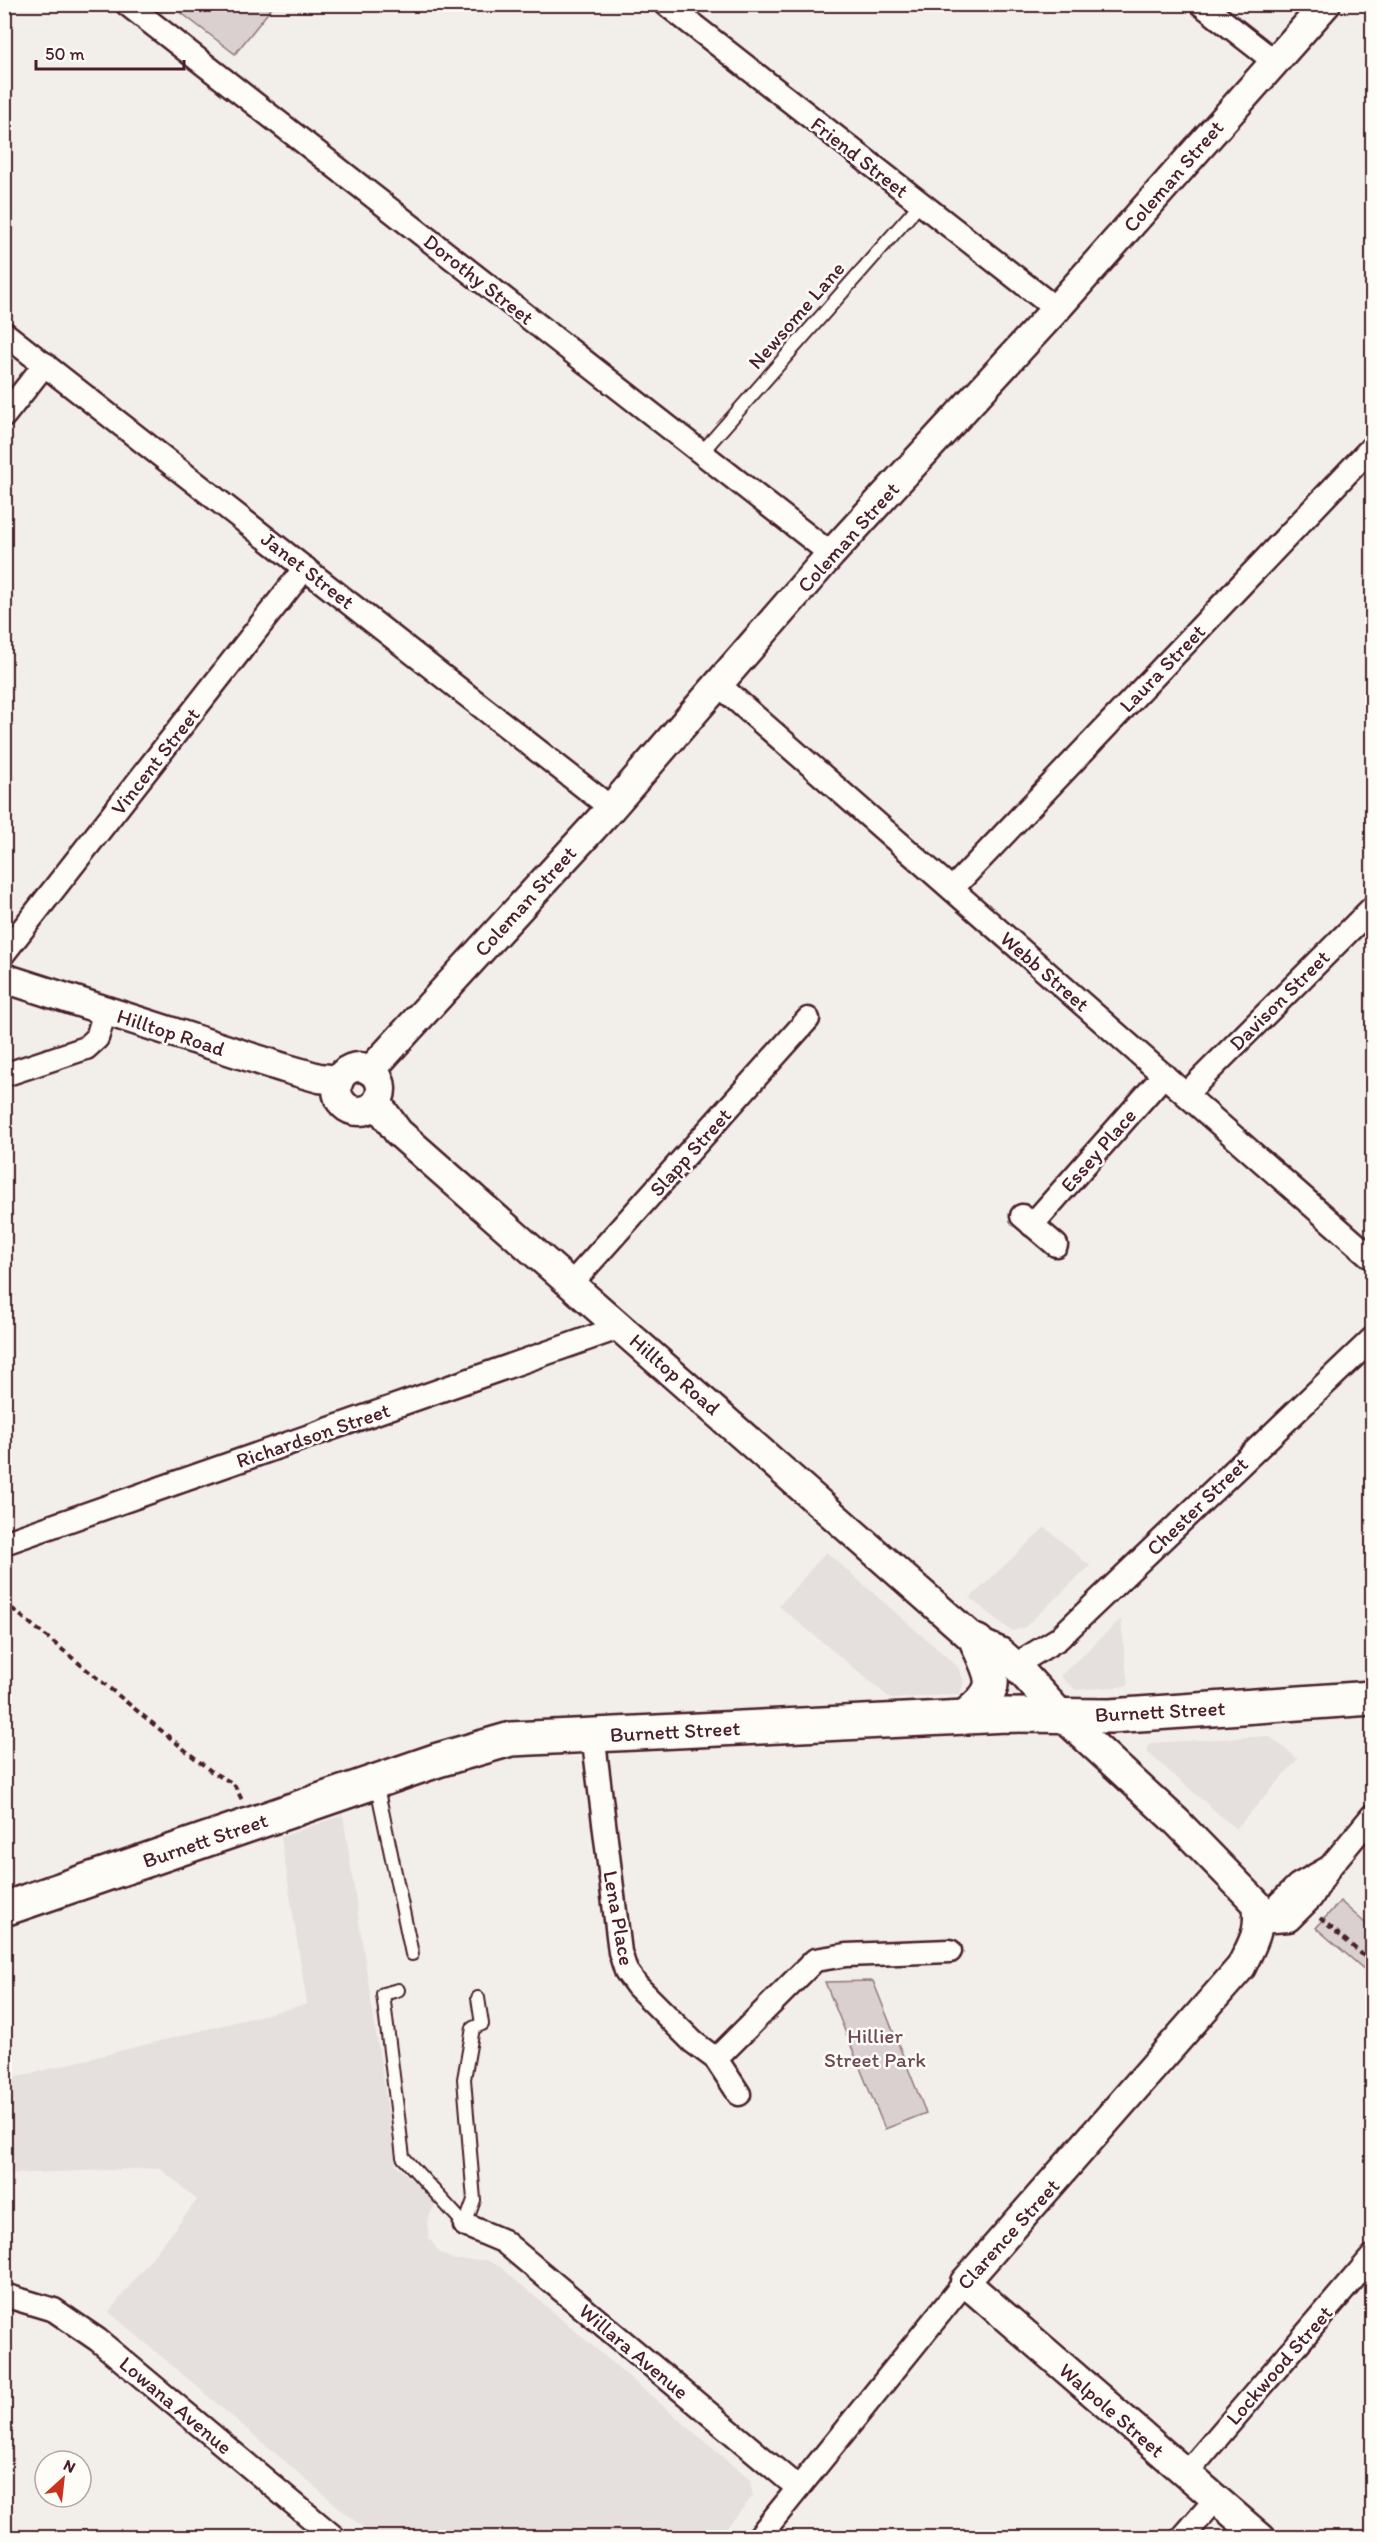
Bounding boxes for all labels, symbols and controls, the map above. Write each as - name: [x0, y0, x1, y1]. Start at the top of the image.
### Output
- scale bar: [36, 33, 184, 71]
- text: 50 m: [45, 43, 85, 65]
- street label: Friend Street: [806, 111, 914, 203]
- street label: Coleman Street: [1118, 115, 1228, 237]
- street label: Dorothy Street: [419, 228, 539, 330]
- street label: Newsome Lane: [742, 256, 850, 374]
- street label: Coleman Street: [792, 477, 904, 597]
- street label: Janet Street: [256, 526, 360, 614]
- street label: Laura Street: [1114, 619, 1210, 717]
- street label: Vincent Street: [105, 702, 205, 820]
- street label: Coleman Street: [469, 841, 581, 961]
- street label: Webb Street: [995, 926, 1095, 1017]
- street label: Davison Street: [1223, 944, 1335, 1056]
- street label: Hilltop Road: [114, 1003, 228, 1061]
- street label: Slapp Street: [644, 1103, 736, 1201]
- street label: Essey Place: [1055, 1103, 1141, 1197]
- street label: Hilltop Road: [625, 1328, 725, 1420]
- street label: Richardson Street: [233, 1397, 393, 1473]
- street label: Chester Street: [1141, 1451, 1253, 1561]
- street label: Burnett Street: [1094, 1695, 1226, 1727]
- street label: Burnett Street: [609, 1715, 741, 1747]
- street label: Burnett Street: [139, 1807, 271, 1873]
- street label: Lena Place: [598, 1868, 640, 1968]
- park label: Hillier Street Park: [824, 2023, 926, 2072]
- street label: Clarence Street: [952, 2173, 1064, 2295]
- street label: Willara Avenue: [574, 2298, 694, 2404]
- street label: Lockwood Street: [1220, 2300, 1338, 2430]
- street label: Lowana Avenue: [115, 2351, 237, 2459]
- street label: Walpole Street: [1054, 2357, 1170, 2463]
- north arrow: [33, 2449, 93, 2509]
- text: N: [60, 2455, 79, 2477]

